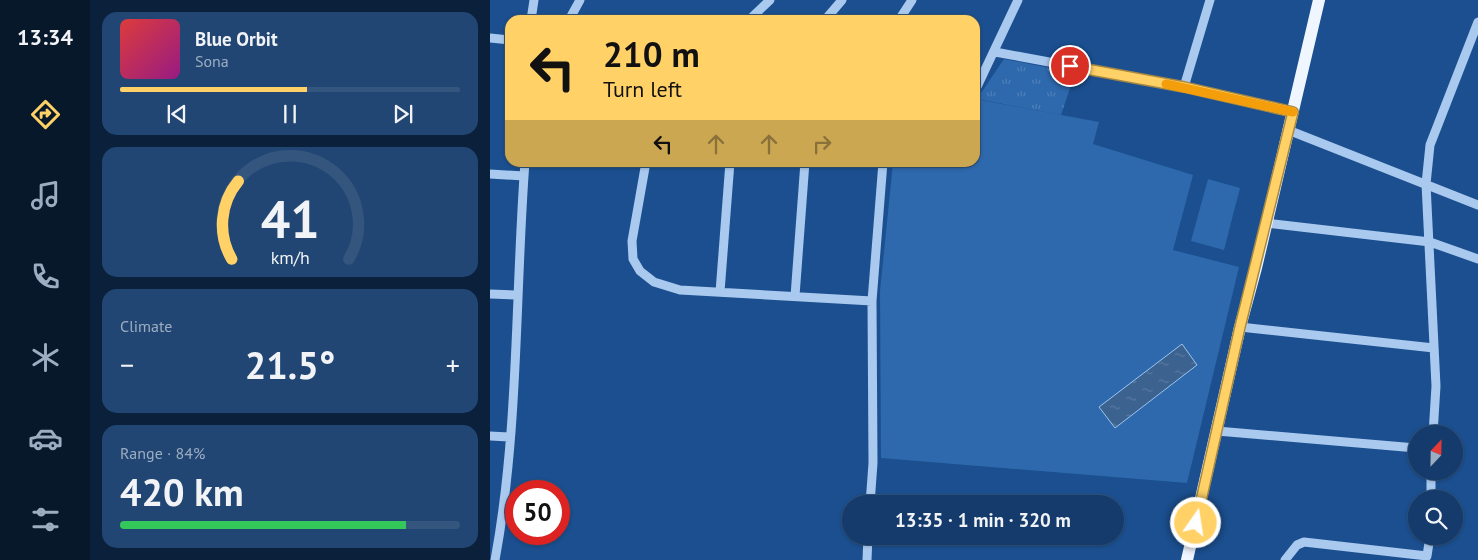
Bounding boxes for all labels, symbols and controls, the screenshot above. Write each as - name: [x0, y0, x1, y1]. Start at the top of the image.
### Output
- text: 13:34: [17, 23, 73, 51]
- text: Blue Orbit: [195, 27, 278, 51]
- text: 210 m: [603, 31, 700, 77]
- icon: left: [520, 35, 585, 100]
- pin: [1049, 45, 1091, 87]
- text: Sona: [195, 51, 229, 71]
- icon: arrive: [1056, 52, 1084, 80]
- text: Turn left: [603, 75, 682, 103]
- icon: directions: [28, 97, 63, 132]
- icon: previous: [163, 100, 191, 128]
- icon: pause: [276, 100, 304, 128]
- icon: next: [389, 100, 417, 128]
- icon: left: [649, 130, 677, 158]
- icon: ahead: [702, 130, 730, 158]
- icon: ahead: [755, 130, 783, 158]
- icon: right: [808, 130, 836, 158]
- icon: music: [28, 178, 63, 213]
- text: 41: [261, 185, 319, 252]
- text: km/h: [270, 246, 310, 269]
- icon: phone: [28, 259, 63, 294]
- text: Climate: [120, 316, 172, 336]
- icon: climate: [28, 340, 63, 375]
- text: 21.5°: [245, 340, 335, 389]
- text: −: [120, 346, 134, 383]
- text: +: [446, 346, 460, 383]
- icon: car: [28, 421, 63, 456]
- north arrow: [1408, 425, 1462, 480]
- map controls: [1408, 425, 1463, 545]
- text: Range · 84%: [120, 443, 205, 463]
- text: 420 km: [120, 467, 244, 516]
- speed limit sign: 50: [505, 480, 570, 545]
- button: search: [1408, 490, 1463, 545]
- position arrow: [1169, 496, 1221, 548]
- icon: filters: [28, 502, 63, 537]
- text: 13:35 · 1 min · 320 m: [895, 508, 1071, 532]

